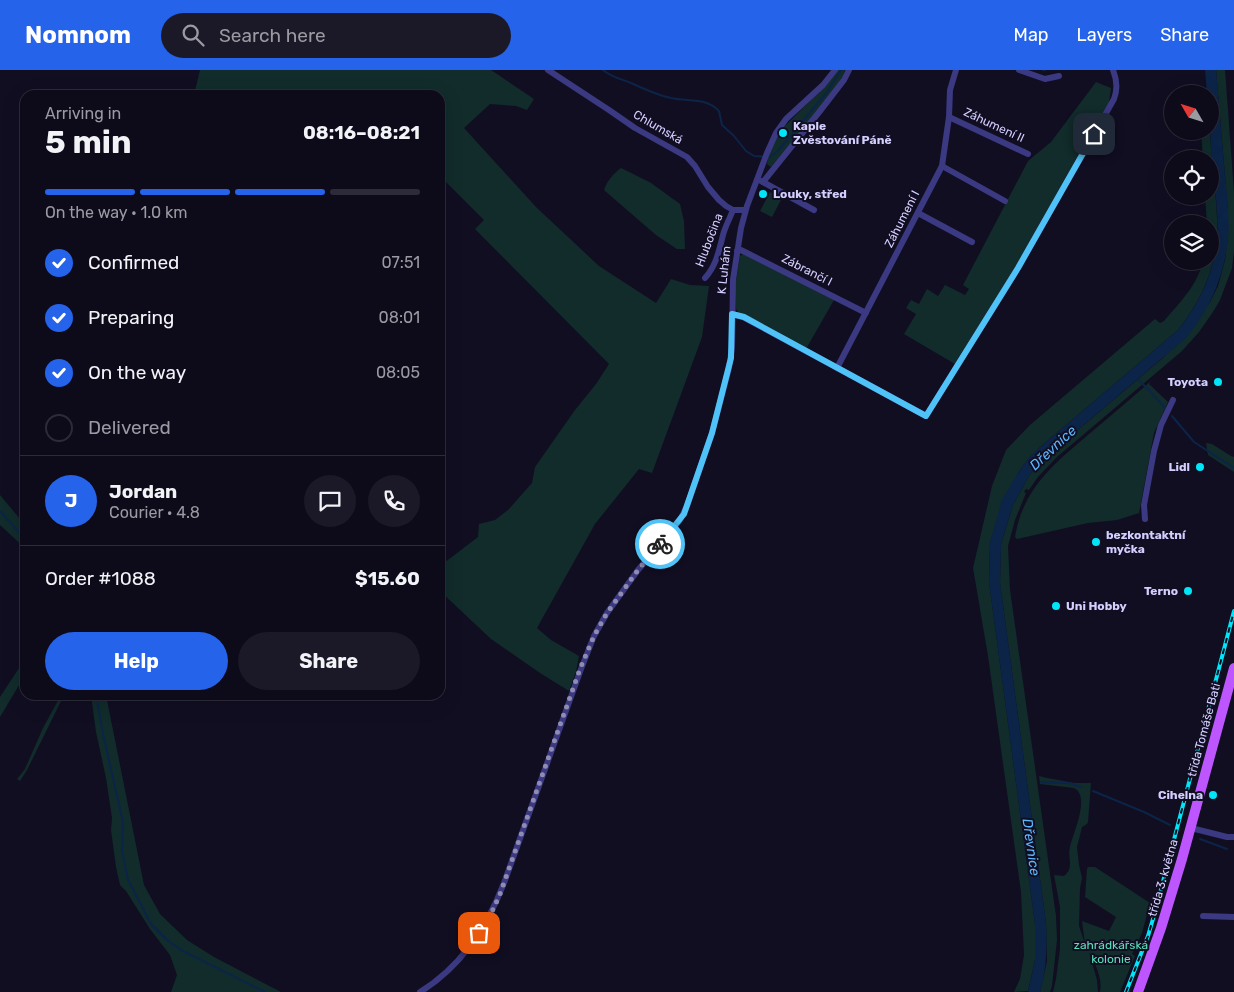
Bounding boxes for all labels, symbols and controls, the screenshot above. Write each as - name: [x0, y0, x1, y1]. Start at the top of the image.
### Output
- search box: [161, 13, 511, 58]
- text: Nomnom: [25, 21, 131, 49]
- icon: search: [179, 21, 207, 49]
- text: Search here: [219, 24, 326, 47]
- text: Map: [1014, 24, 1049, 46]
- text: Layers: [1077, 24, 1132, 46]
- text: Share: [1160, 24, 1209, 46]
- north arrow: [1164, 85, 1219, 140]
- map controls: [1164, 85, 1219, 270]
- text: Arriving in: [45, 104, 121, 123]
- street label: Záhumení II: [961, 105, 1027, 145]
- street label: Chlumská: [631, 107, 685, 147]
- pin: [1073, 113, 1115, 155]
- place label: Kaple Zvěstování Páně: [793, 119, 892, 147]
- icon: home: [1080, 120, 1108, 148]
- text: 08:16–08:21: [303, 121, 420, 144]
- text: 5 min: [45, 123, 132, 161]
- marker: Kaple Zvěstování Páně: [777, 127, 789, 139]
- button: locate: [1164, 150, 1219, 205]
- place label: Louky, střed: [773, 187, 847, 201]
- marker: Louky, střed: [757, 188, 769, 200]
- street label: Záhumení I: [882, 188, 922, 250]
- text: On the way · 1.0 km: [45, 203, 188, 222]
- street label: Hlubočina: [692, 211, 726, 269]
- button: layers: [1164, 215, 1219, 270]
- street label: K Luhám: [715, 245, 733, 295]
- icon: check: [45, 249, 73, 277]
- text: Confirmed: [88, 251, 179, 274]
- street label: Zábrančí I: [779, 251, 835, 289]
- text: 07:51: [381, 253, 420, 272]
- icon: check: [45, 304, 73, 332]
- text: Preparing: [88, 306, 174, 329]
- text: 08:01: [379, 308, 420, 327]
- icon: check: [45, 359, 73, 387]
- text: On the way: [88, 361, 186, 384]
- text: 08:05: [376, 363, 420, 382]
- place label: Toyota: [1168, 375, 1208, 389]
- marker: Toyota: [1212, 376, 1224, 388]
- text: Delivered: [88, 416, 171, 439]
- water label: Dřevnice: [1026, 422, 1080, 474]
- place label: Lidl: [1168, 460, 1190, 474]
- marker: Lidl: [1194, 461, 1206, 473]
- button: chat: [304, 475, 356, 527]
- button: phone: [368, 475, 420, 527]
- text: Jordan: [109, 480, 177, 503]
- text: J: [65, 489, 77, 512]
- text: Courier · 4.8: [109, 503, 200, 522]
- courier: [635, 519, 685, 569]
- place label: bezkontaktní myčka: [1106, 528, 1187, 556]
- icon: bike: [646, 530, 674, 558]
- marker: bezkontaktní myčka: [1090, 536, 1102, 548]
- text: Order #1088: [45, 567, 156, 590]
- text: $15.60: [355, 567, 420, 590]
- place label: Terno: [1144, 584, 1178, 598]
- marker: Terno: [1182, 585, 1194, 597]
- place label: Uni Hobby: [1066, 599, 1127, 613]
- marker: Uni Hobby: [1050, 600, 1062, 612]
- button: Help: [45, 632, 228, 690]
- button: Share: [238, 632, 420, 690]
- street label: třída Tomáše Bati: [1185, 681, 1223, 778]
- place label: Cihelna: [1158, 788, 1203, 802]
- marker: Cihelna: [1207, 789, 1219, 801]
- water label: Dřevnice: [1019, 817, 1043, 877]
- street label: třída 3. května: [1145, 838, 1181, 918]
- pin: [458, 912, 500, 954]
- icon: bag: [465, 919, 493, 947]
- park label: zahrádkářská kolonie: [1074, 938, 1148, 966]

